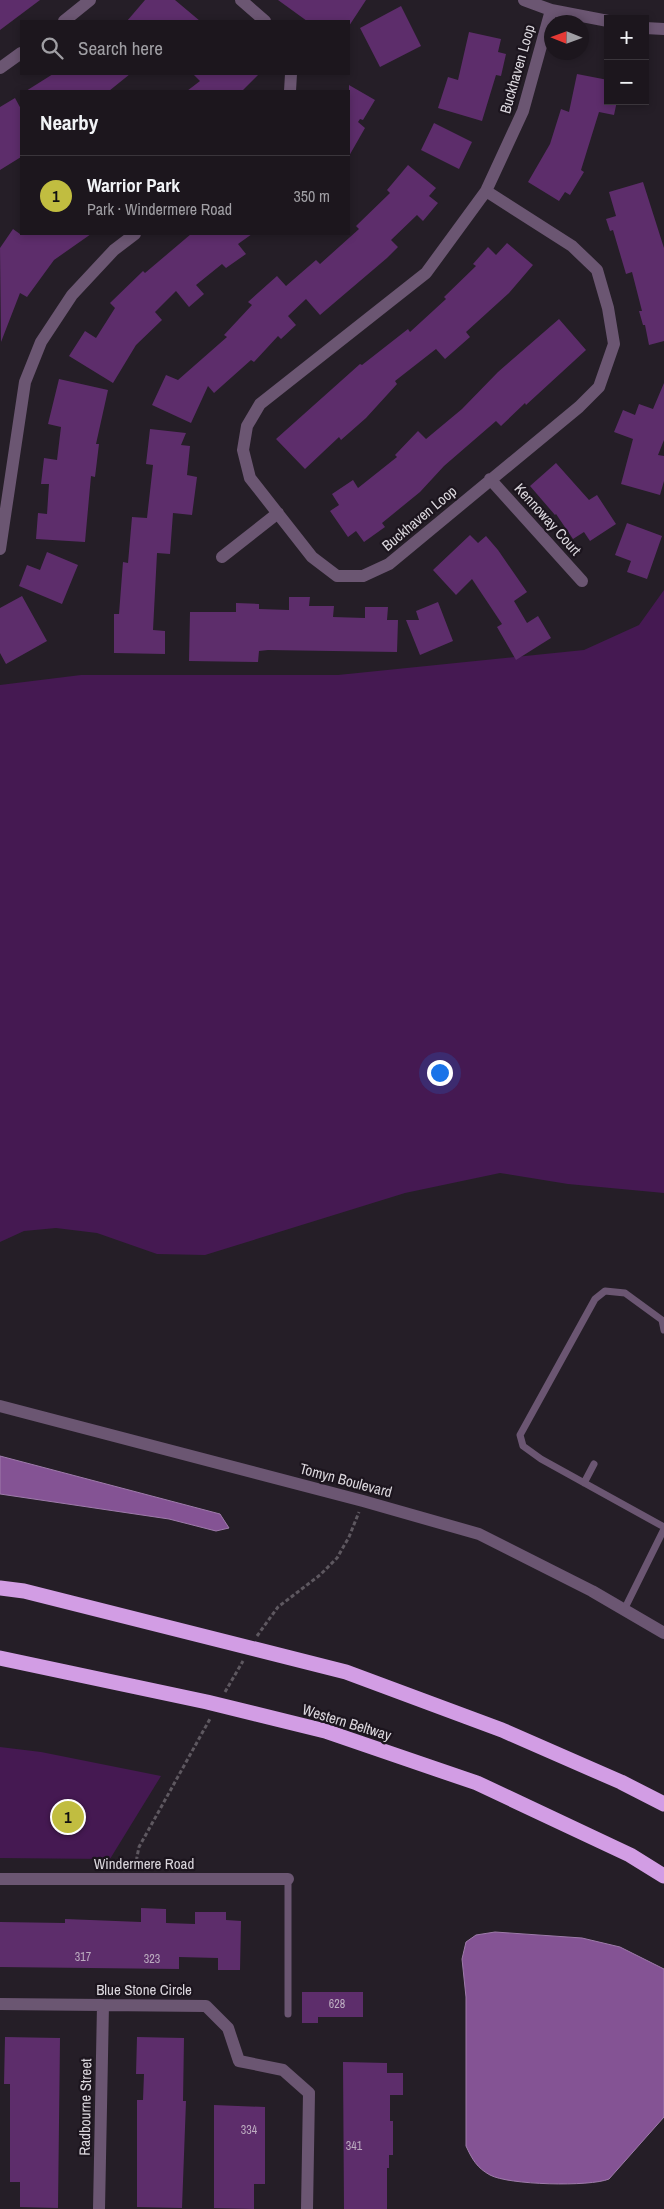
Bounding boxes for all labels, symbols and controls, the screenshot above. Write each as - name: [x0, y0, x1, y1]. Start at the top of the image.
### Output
- north arrow: [544, 15, 589, 60]
- map controls: [604, 15, 649, 105]
- button: +: [604, 15, 649, 60]
- search box: [20, 20, 350, 75]
- street label: Buckhaven Loop: [494, 22, 540, 116]
- icon: search: [38, 34, 66, 62]
- text: Search here: [78, 35, 163, 61]
- button: −: [604, 60, 649, 105]
- text: Nearby: [40, 108, 98, 137]
- text: Warrior Park: [87, 172, 180, 198]
- text: 1: [52, 185, 60, 207]
- text: 350 m: [294, 185, 330, 207]
- text: Park · Windermere Road: [87, 198, 232, 220]
- street label: Kennoway Court: [510, 478, 587, 560]
- street label: Buckhaven Loop: [377, 480, 461, 555]
- your location: [427, 1060, 453, 1086]
- street label: Tomyn Boulevard: [297, 1458, 395, 1502]
- street label: Western Beltway: [300, 1698, 395, 1746]
- pin: 1: [52, 1798, 84, 1836]
- street label: Windermere Road: [94, 1853, 194, 1874]
- house number: 317: [75, 1949, 92, 1965]
- house number: 323: [144, 1951, 160, 1967]
- street label: Blue Stone Circle: [96, 1979, 192, 2000]
- house number: 628: [329, 1996, 345, 2012]
- street label: Radbourne Street: [74, 2058, 96, 2156]
- house number: 334: [241, 2122, 258, 2138]
- house number: 341: [346, 2138, 363, 2154]

